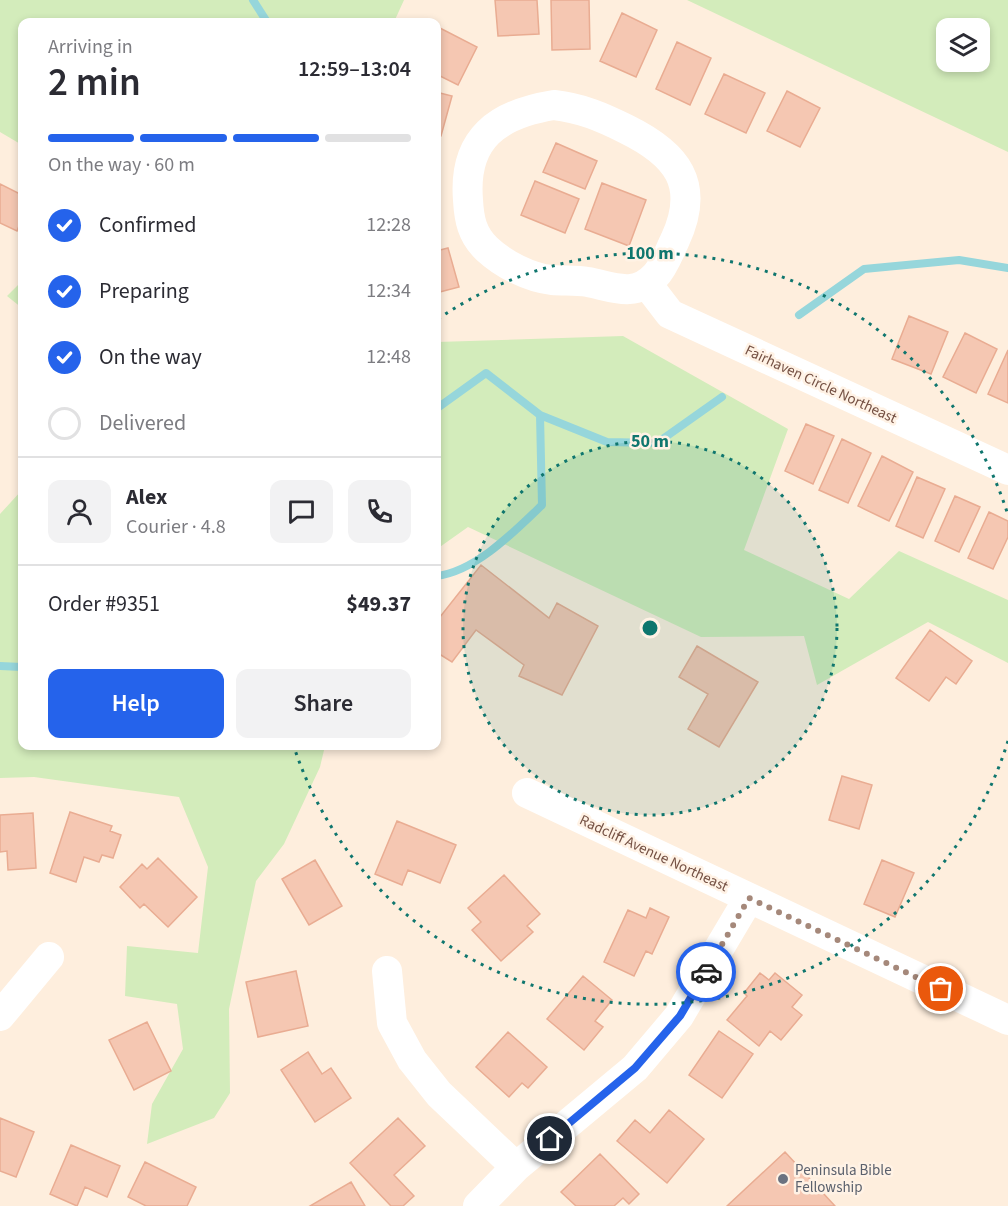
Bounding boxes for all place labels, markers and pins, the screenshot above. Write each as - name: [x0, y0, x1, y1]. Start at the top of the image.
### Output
- centre of rings: [640, 618, 660, 638]
- pin: [915, 963, 966, 1014]
- pin: [524, 1113, 575, 1164]
- place label: Peninsula Bible Fellowship: [795, 1160, 892, 1198]
- marker: Peninsula Bible Fellowship: [776, 1172, 790, 1186]

